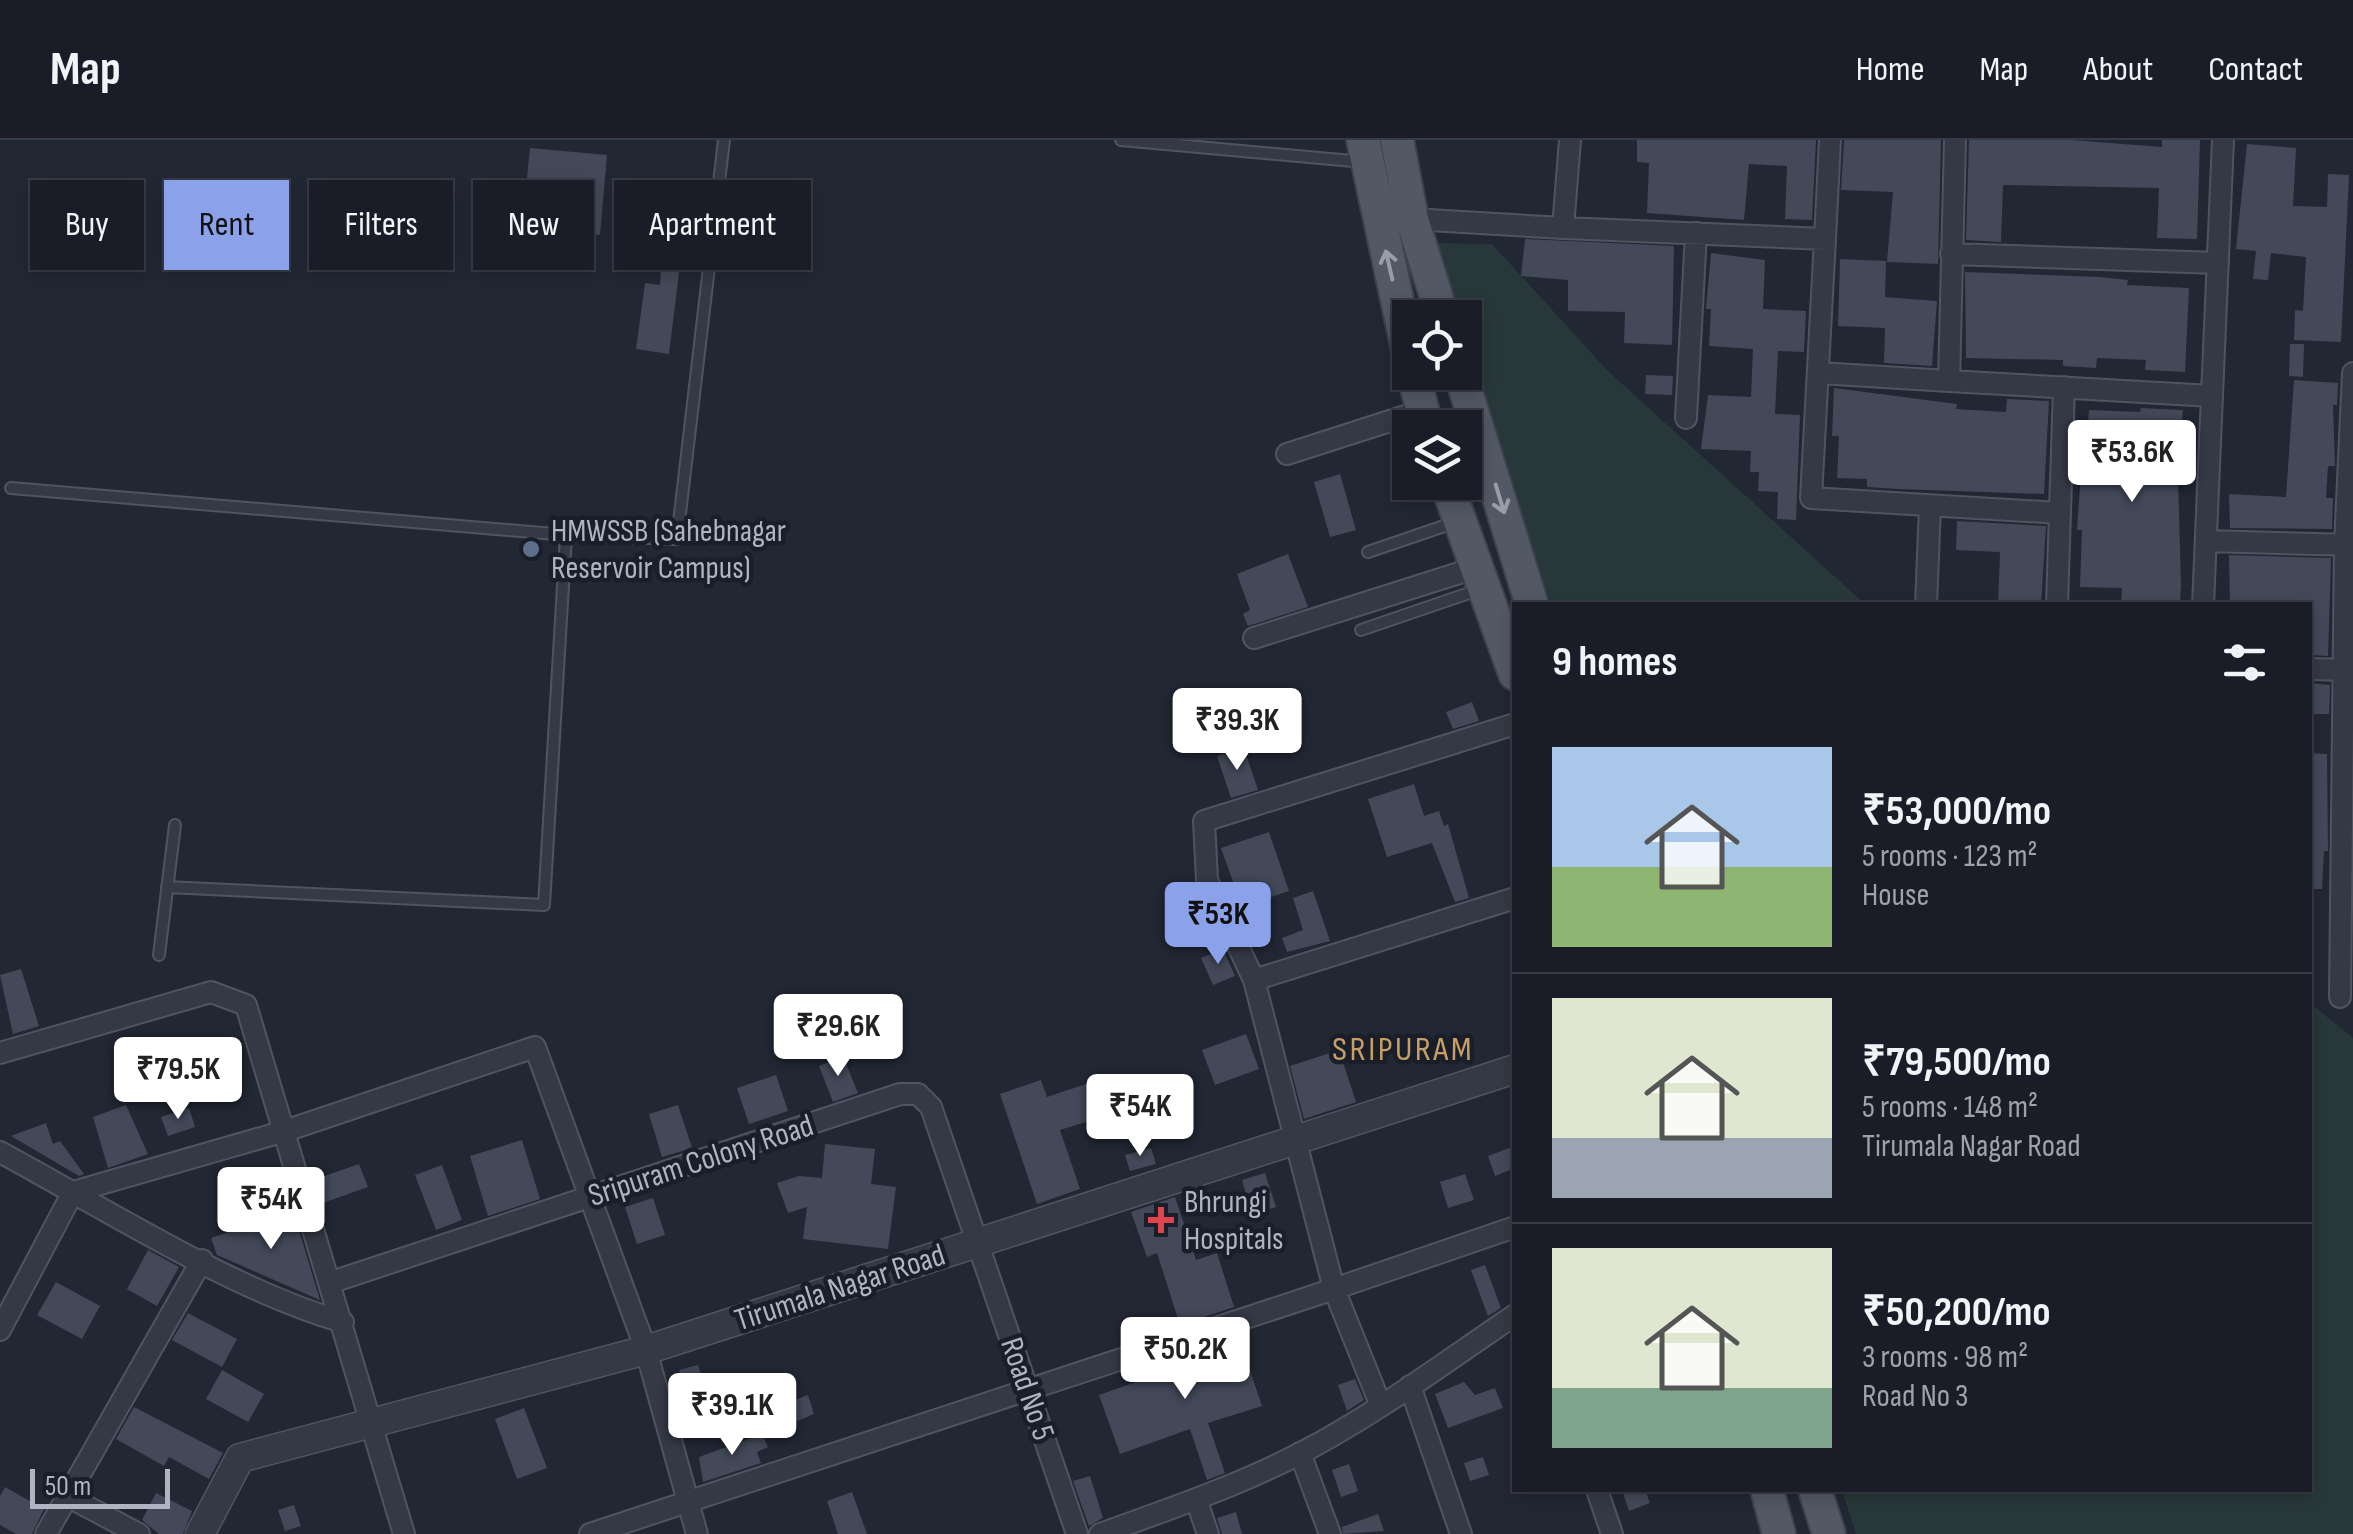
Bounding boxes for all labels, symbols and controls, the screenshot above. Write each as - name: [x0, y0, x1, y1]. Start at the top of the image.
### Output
- text: Map: [50, 41, 121, 98]
- text: Home: [1856, 48, 1925, 91]
- text: Map: [1980, 48, 2028, 91]
- text: About: [2083, 48, 2153, 91]
- text: Contact: [2208, 48, 2303, 91]
- chip: Buy: [30, 180, 144, 270]
- chip: Rent: [164, 180, 289, 270]
- chip: Filters: [309, 180, 453, 270]
- chip: New: [473, 180, 594, 270]
- chip: Apartment: [614, 180, 811, 270]
- one-way arrow: [1378, 250, 1397, 282]
- map controls: [1392, 300, 1482, 500]
- button: locate: [1392, 300, 1482, 390]
- button: layers: [1392, 410, 1482, 500]
- pin: ₹53.6K: [2051, 420, 2213, 505]
- text: ₹53.6K: [2090, 433, 2174, 472]
- one-way arrow: [1492, 483, 1510, 514]
- place label: HMWSSB (Sahebnagar Reservoir Campus): [551, 512, 786, 588]
- marker: HMWSSB (Sahebnagar Reservoir Campus): [520, 538, 542, 560]
- icon: filters: [2217, 635, 2272, 690]
- text: 9 homes: [1552, 637, 1677, 688]
- pin: ₹39.3K: [1156, 688, 1318, 773]
- text: ₹39.3K: [1195, 701, 1279, 740]
- text: ₹53,000/mo: [1862, 786, 2051, 837]
- icon: home: [1632, 787, 1752, 907]
- text: 5 rooms · 123 m²: [1862, 837, 2038, 876]
- text: House: [1862, 876, 1929, 915]
- pin: ₹53K: [1159, 882, 1277, 967]
- text: ₹53K: [1187, 895, 1249, 934]
- pin: ₹29.6K: [757, 994, 919, 1079]
- text: ₹29.6K: [796, 1007, 880, 1046]
- district label: SRIPURAM: [1332, 1028, 1474, 1071]
- pin: ₹79.5K: [97, 1037, 259, 1122]
- text: ₹79,500/mo: [1862, 1037, 2051, 1088]
- icon: home: [1632, 1038, 1752, 1158]
- text: ₹79.5K: [136, 1050, 220, 1089]
- pin: ₹54K: [1081, 1074, 1199, 1159]
- text: ₹54K: [1108, 1087, 1172, 1126]
- text: 5 rooms · 148 m²: [1862, 1088, 2038, 1127]
- street label: Sripuram Colony Road: [584, 1106, 818, 1216]
- text: Tirumala Nagar Road: [1862, 1127, 2081, 1166]
- pin: ₹54K: [212, 1167, 330, 1252]
- text: ₹54K: [239, 1180, 303, 1219]
- place label: Bhrungi Hospitals: [1184, 1183, 1284, 1259]
- marker: Bhrungi Hospitals: [1148, 1207, 1174, 1233]
- street label: Tirumala Nagar Road: [730, 1236, 950, 1340]
- text: ₹50,200/mo: [1862, 1287, 2051, 1338]
- icon: home: [1632, 1288, 1752, 1408]
- pin: ₹50.2K: [1104, 1317, 1266, 1402]
- text: ₹50.2K: [1143, 1330, 1227, 1369]
- street label: Road No 5: [991, 1333, 1063, 1445]
- text: 3 rooms · 98 m²: [1862, 1338, 2028, 1377]
- pin: ₹39.1K: [651, 1373, 813, 1458]
- text: Road No 3: [1862, 1377, 1969, 1416]
- text: ₹39.1K: [690, 1386, 774, 1425]
- scale bar: [30, 1464, 170, 1508]
- text: 50 m: [45, 1470, 91, 1503]

